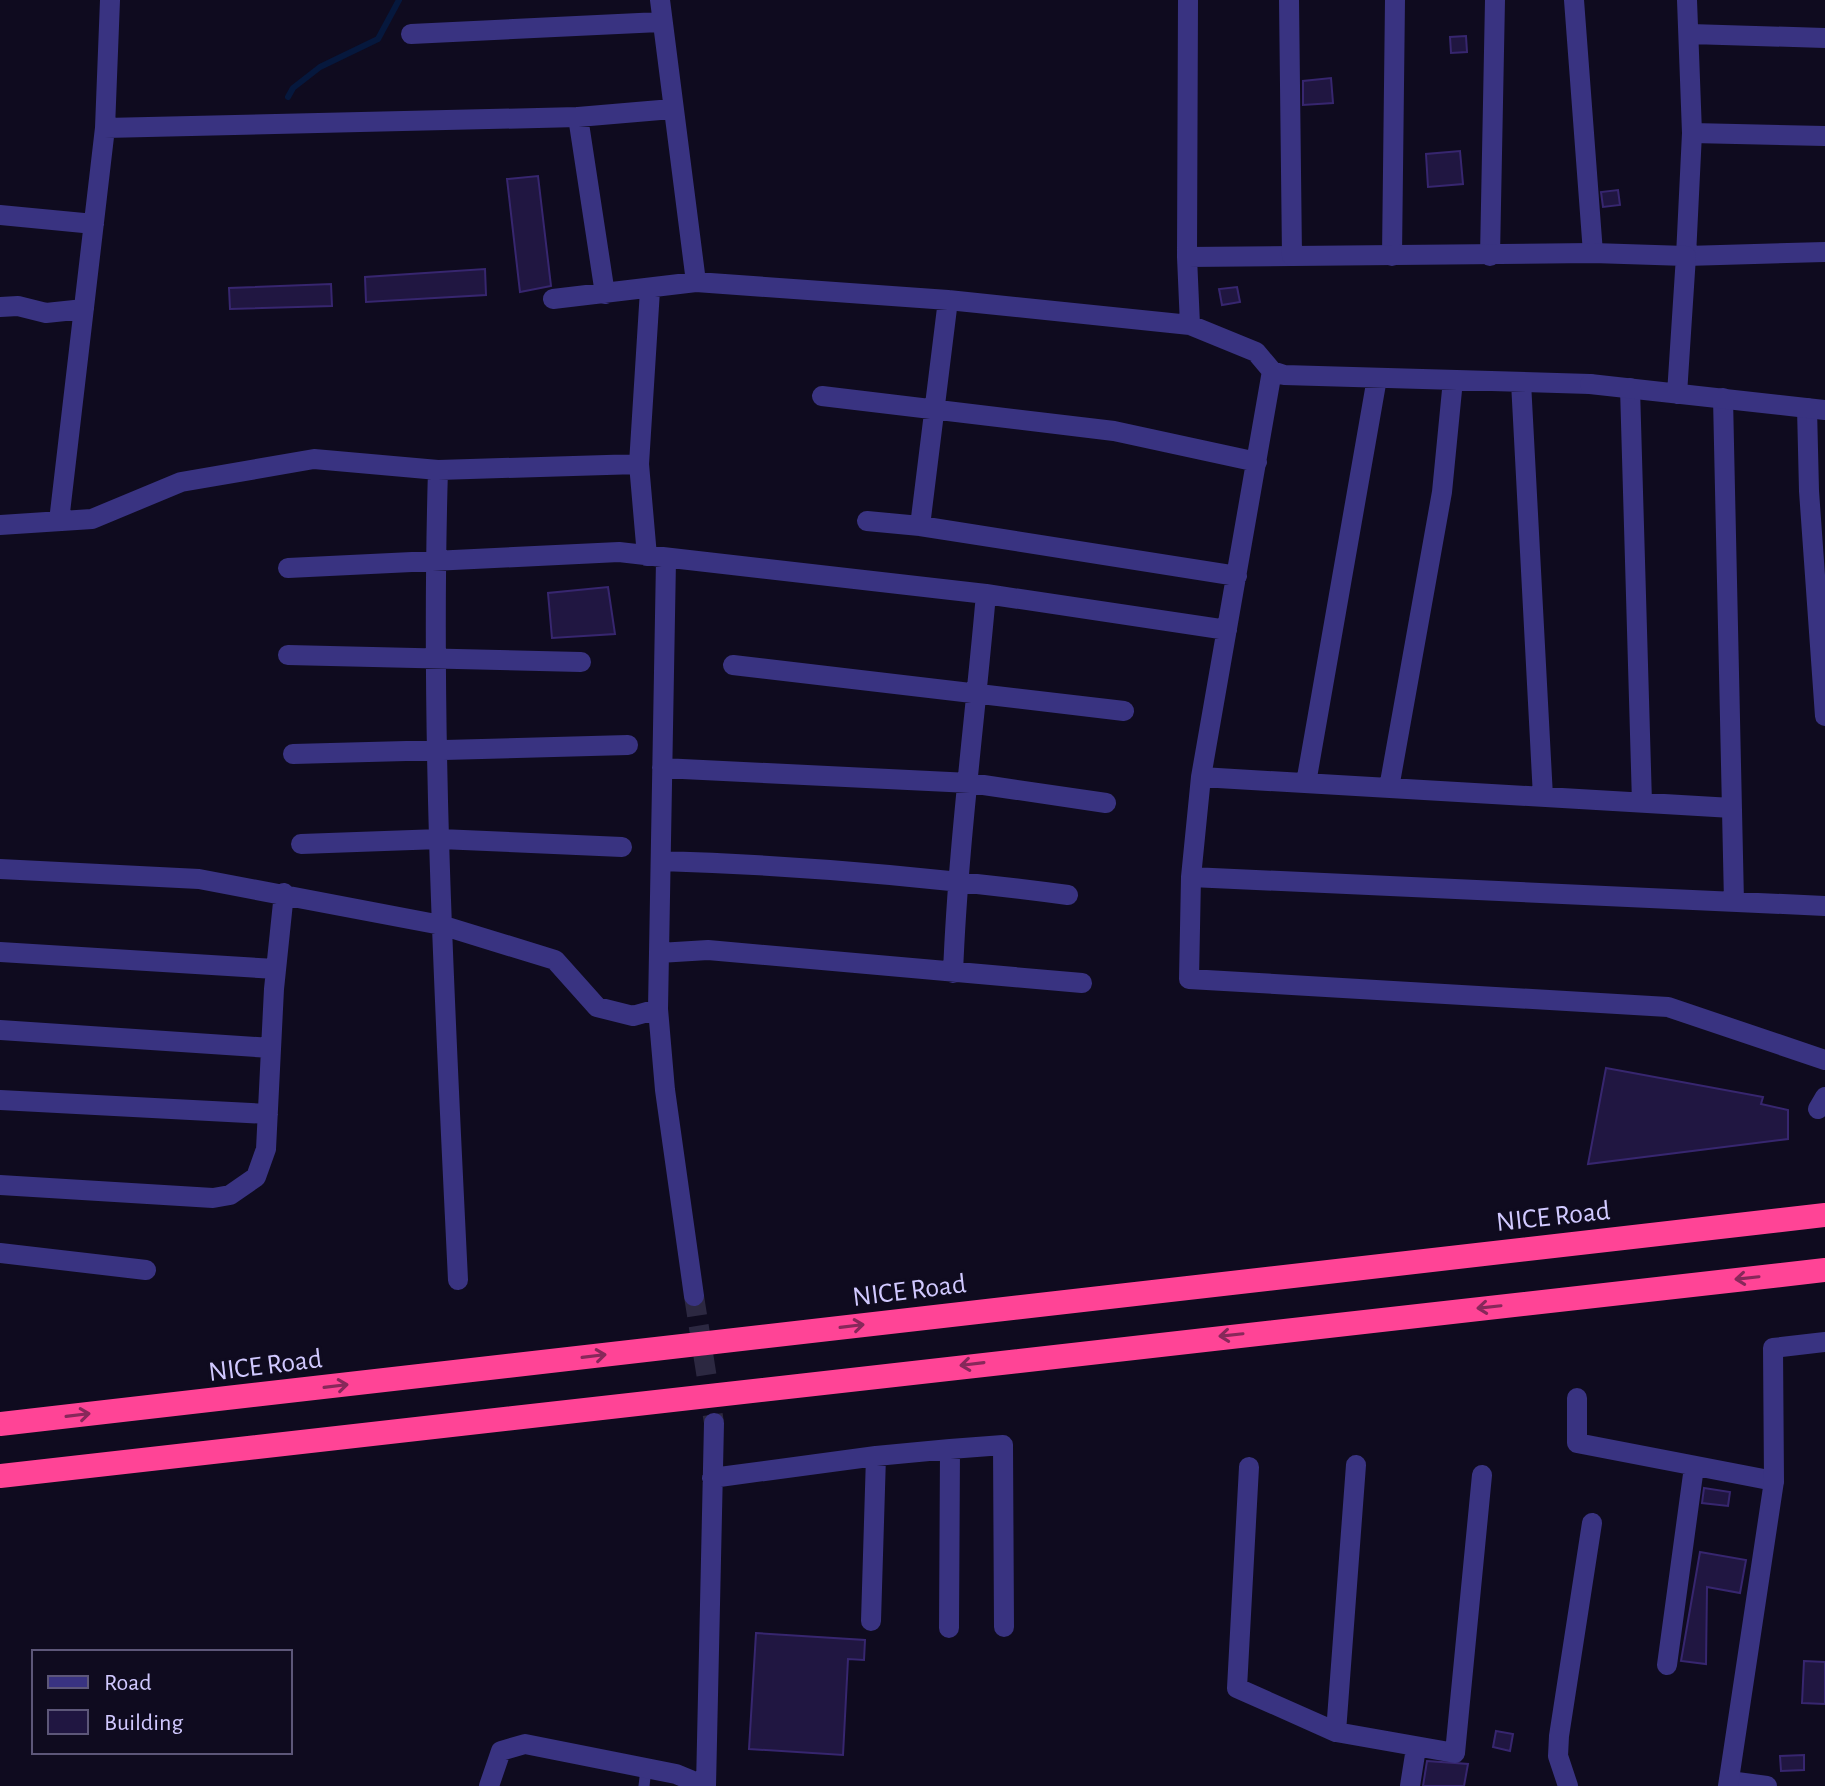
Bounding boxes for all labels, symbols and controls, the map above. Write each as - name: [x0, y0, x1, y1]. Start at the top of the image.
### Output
- street label: NICE Road: [1495, 1197, 1612, 1237]
- street label: NICE Road: [851, 1270, 968, 1312]
- one-way arrow: [1735, 1271, 1761, 1286]
- one-way arrow: [1476, 1299, 1503, 1314]
- one-way arrow: [838, 1318, 865, 1333]
- one-way arrow: [1218, 1328, 1245, 1343]
- street label: NICE Road: [207, 1345, 324, 1387]
- one-way arrow: [580, 1349, 607, 1364]
- one-way arrow: [960, 1357, 985, 1372]
- one-way arrow: [322, 1378, 349, 1393]
- one-way arrow: [64, 1408, 90, 1423]
- legend: [32, 1650, 292, 1754]
- text: Road: [104, 1671, 152, 1695]
- text: Building: [104, 1711, 183, 1735]

